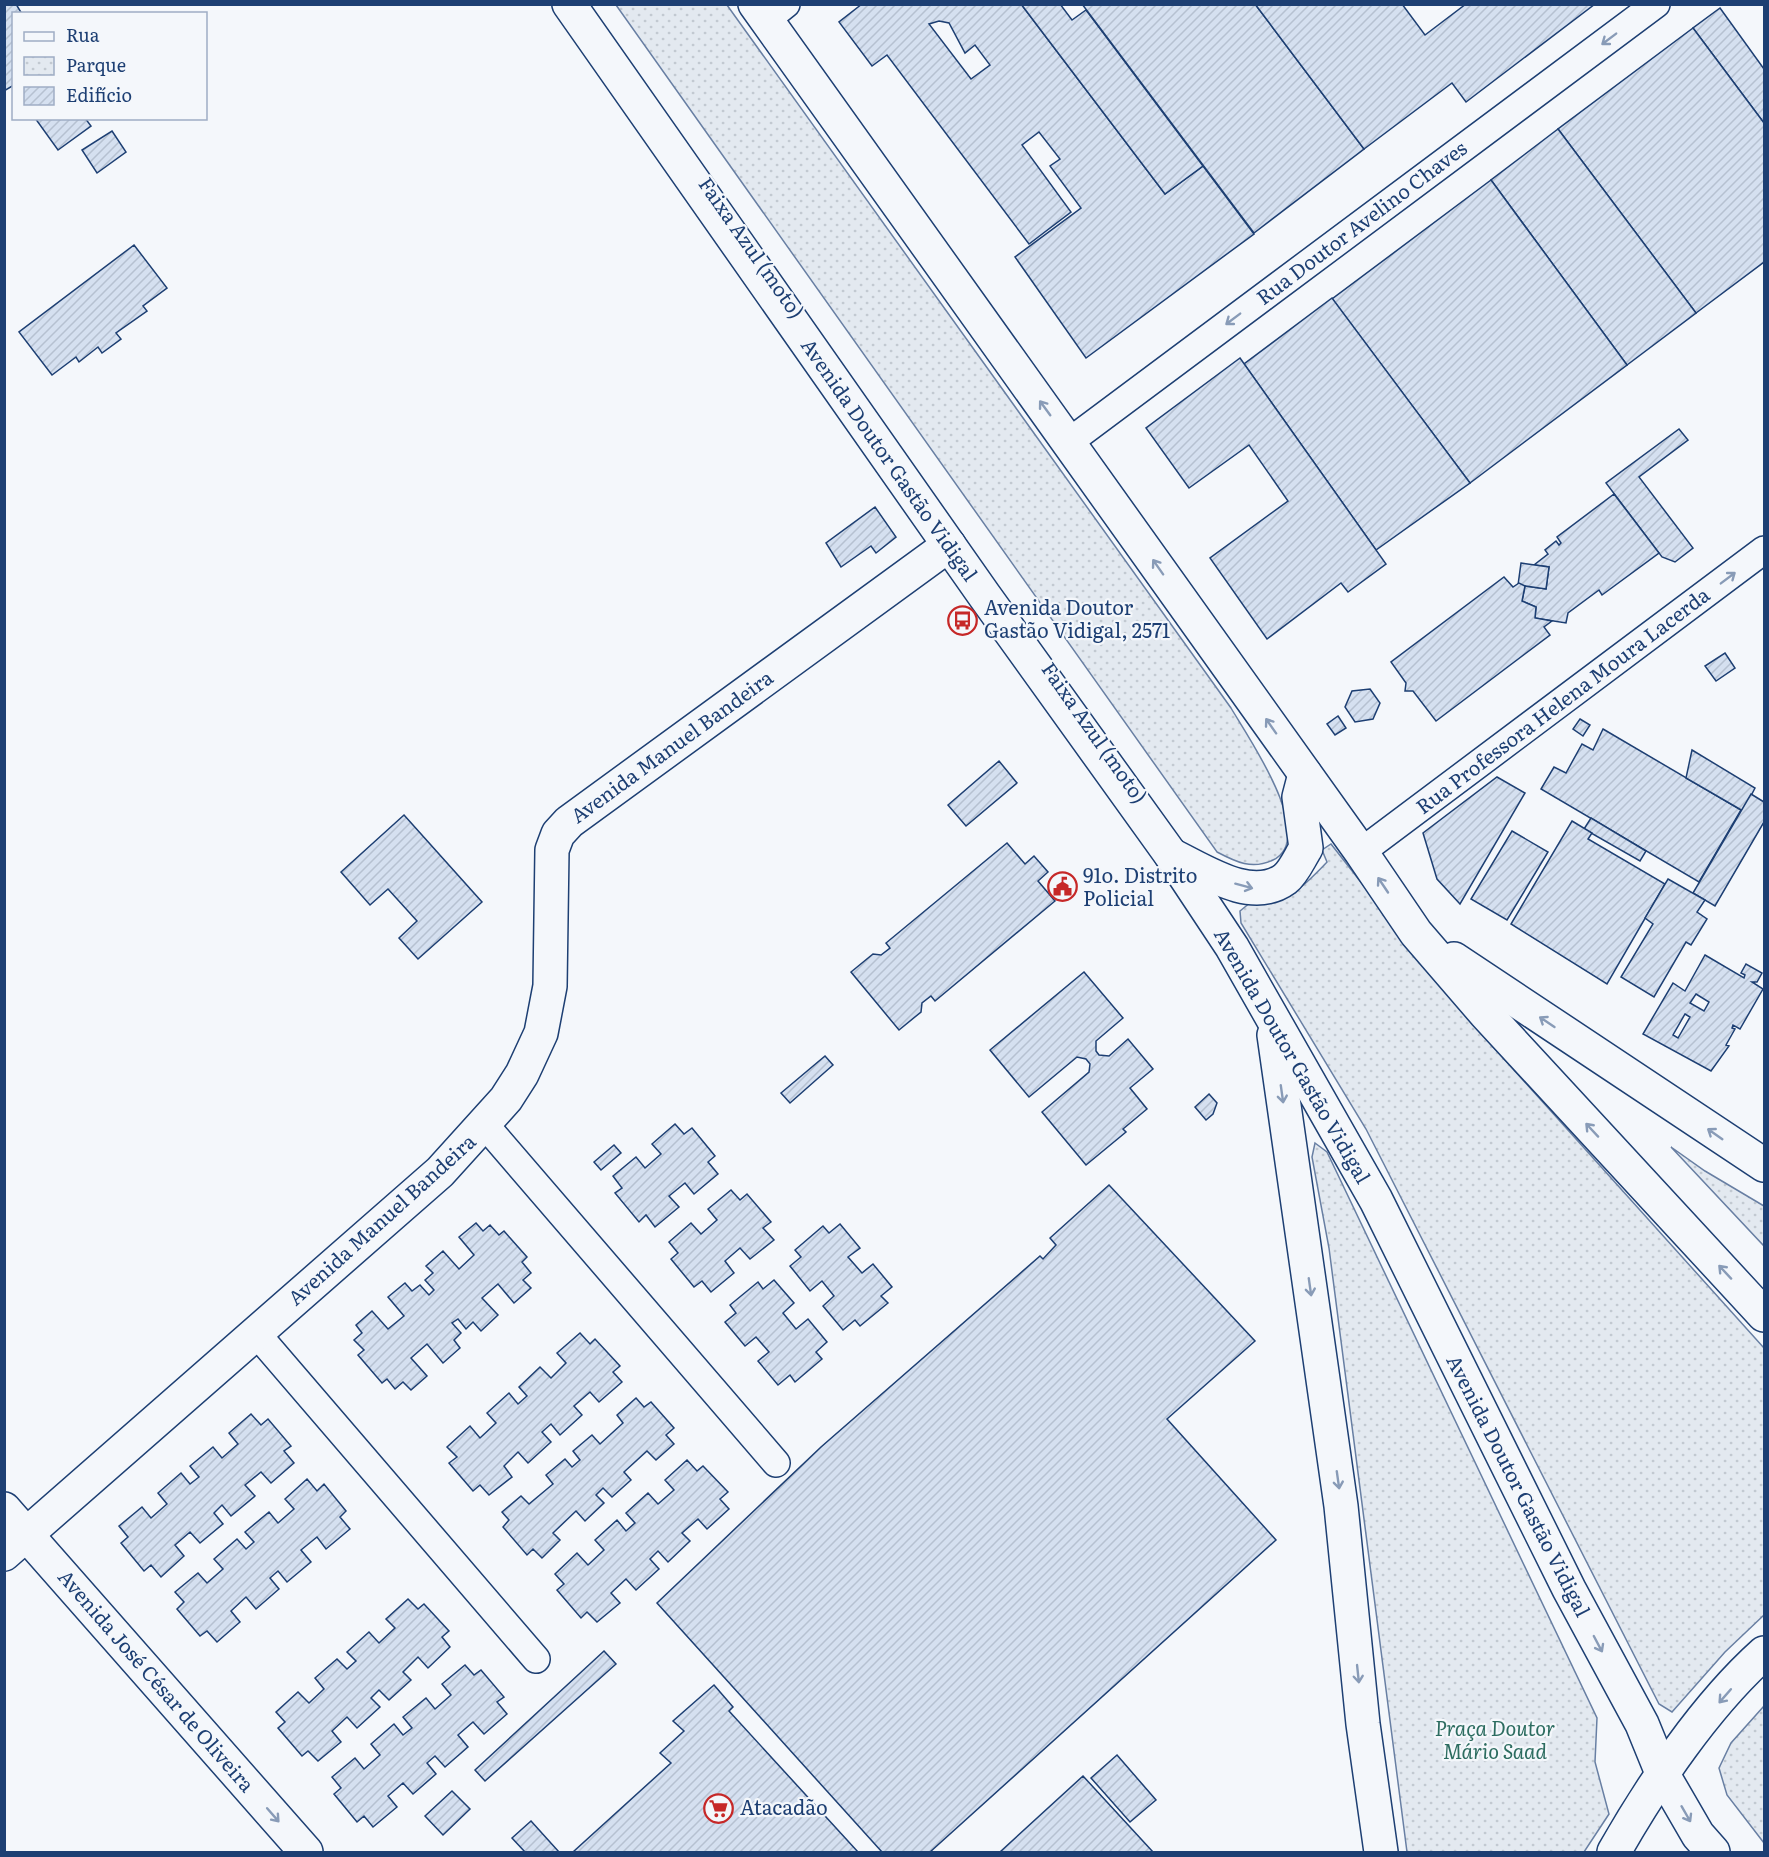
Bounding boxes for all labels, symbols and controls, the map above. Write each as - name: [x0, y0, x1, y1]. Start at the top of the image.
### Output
- legend: [12, 12, 207, 120]
- text: Rua: [66, 21, 100, 48]
- one-way arrow: [1601, 33, 1617, 46]
- text: Parque: [66, 51, 126, 78]
- text: Edifício: [66, 81, 132, 108]
- street label: Rua Doutor Avelino Chaves: [1249, 132, 1472, 311]
- street label: Faixa Azul (moto): [693, 170, 813, 324]
- one-way arrow: [1226, 313, 1242, 325]
- street label: Avenida Doutor Gastão Vidigal: [795, 331, 986, 587]
- one-way arrow: [1039, 400, 1051, 416]
- one-way arrow: [1152, 559, 1164, 575]
- one-way arrow: [1719, 572, 1735, 584]
- street label: Rua Professora Helena Moura Lacerda: [1409, 579, 1715, 820]
- place label: Avenida Doutor Gastão Vidigal, 2571: [984, 591, 1170, 644]
- bus stop icon: Avenida Doutor Gastão Vidigal, 2571: [947, 604, 979, 636]
- street label: Faixa Azul (moto): [1036, 655, 1156, 809]
- street label: Avenida Manuel Bandeira: [563, 661, 779, 829]
- one-way arrow: [1265, 718, 1277, 734]
- place label: 91o. Distrito Policial: [1083, 859, 1197, 912]
- public building icon: 91o. Distrito Policial: [1046, 871, 1078, 903]
- one-way arrow: [1377, 877, 1389, 893]
- one-way arrow: [1234, 881, 1253, 892]
- street label: Avenida Doutor Gastão Vidigal: [1208, 922, 1379, 1189]
- one-way arrow: [1539, 1016, 1555, 1028]
- one-way arrow: [1276, 1083, 1287, 1103]
- one-way arrow: [1585, 1122, 1599, 1137]
- street label: Avenida Manuel Bandeira: [280, 1126, 482, 1311]
- one-way arrow: [1707, 1128, 1724, 1140]
- one-way arrow: [1717, 1265, 1732, 1280]
- one-way arrow: [1304, 1276, 1315, 1296]
- street label: Avenida Doutor Gastão Vidigal: [1440, 1349, 1599, 1622]
- one-way arrow: [1332, 1469, 1343, 1489]
- street label: Avenida José César de Oliveira: [52, 1562, 263, 1798]
- one-way arrow: [1593, 1635, 1604, 1653]
- one-way arrow: [1353, 1663, 1364, 1683]
- one-way arrow: [1718, 1688, 1732, 1703]
- park label: Praça Doutor Mário Saad: [1435, 1712, 1555, 1765]
- place label: Atacadão: [740, 1791, 828, 1821]
- supermarket icon: Atacadão: [703, 1792, 735, 1824]
- one-way arrow: [1681, 1805, 1693, 1822]
- one-way arrow: [266, 1807, 280, 1822]

